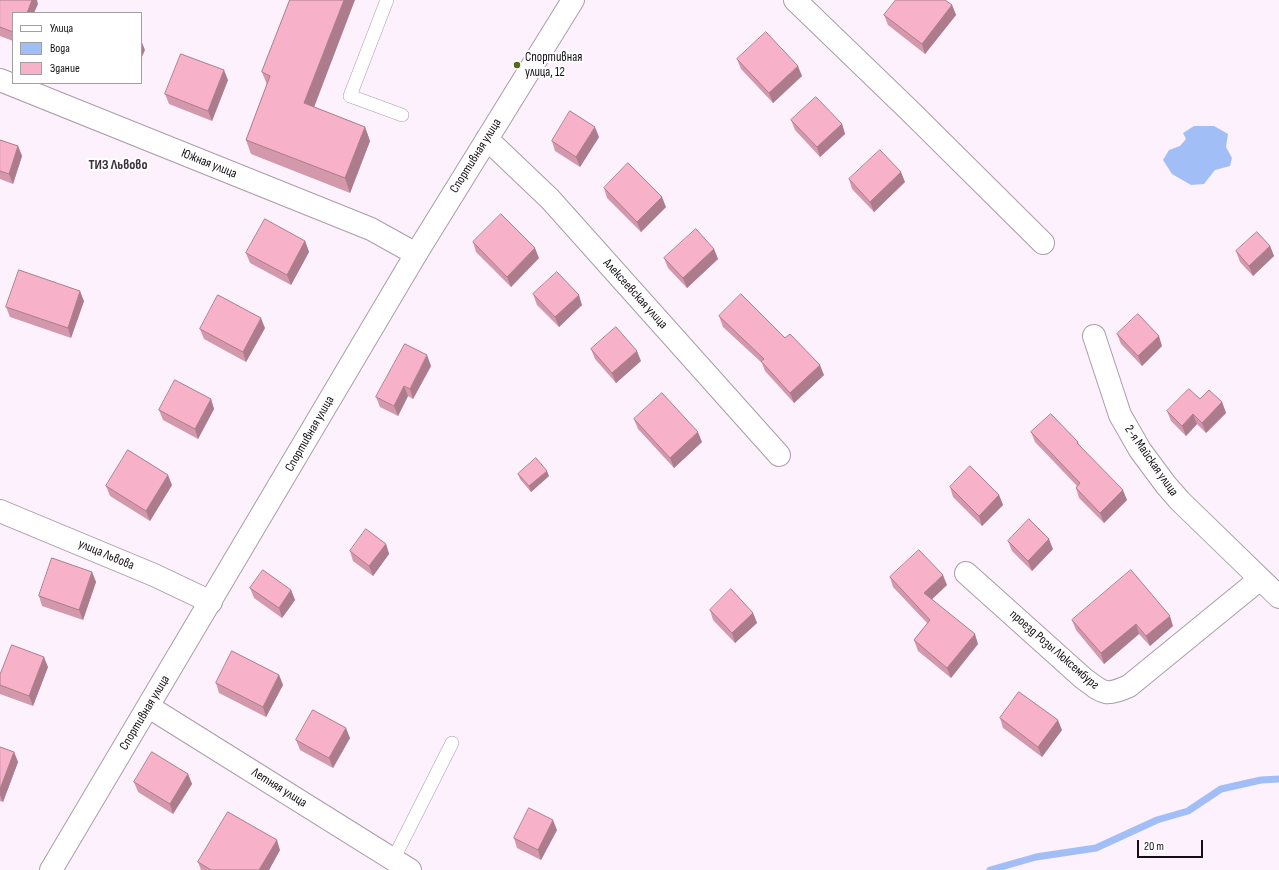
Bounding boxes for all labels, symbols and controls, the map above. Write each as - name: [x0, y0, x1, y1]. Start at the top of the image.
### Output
- legend: [12, 12, 142, 84]
- text: Улица: [50, 21, 73, 36]
- text: Вода: [50, 41, 70, 56]
- place label: Спортивная улица, 12: [525, 50, 582, 81]
- marker: Спортивная улица, 12: [512, 60, 522, 70]
- text: Здание: [50, 61, 80, 76]
- street label: Спортивная улица: [447, 116, 505, 196]
- street label: Южная улица: [179, 146, 239, 182]
- district label: ТИЗ Львово: [88, 157, 148, 173]
- street label: Алексеевская улица: [599, 256, 671, 332]
- street label: Спортивная улица: [282, 393, 338, 475]
- street label: 2-я Майская улица: [1121, 423, 1181, 499]
- street label: улица Львова: [76, 536, 136, 574]
- street label: проезд Розы Люксембург: [1006, 607, 1102, 693]
- street label: Спортивная улица: [116, 673, 174, 753]
- street label: Летняя улица: [248, 765, 310, 811]
- scale bar: [1139, 832, 1205, 858]
- text: 20 m: [1144, 839, 1164, 854]

